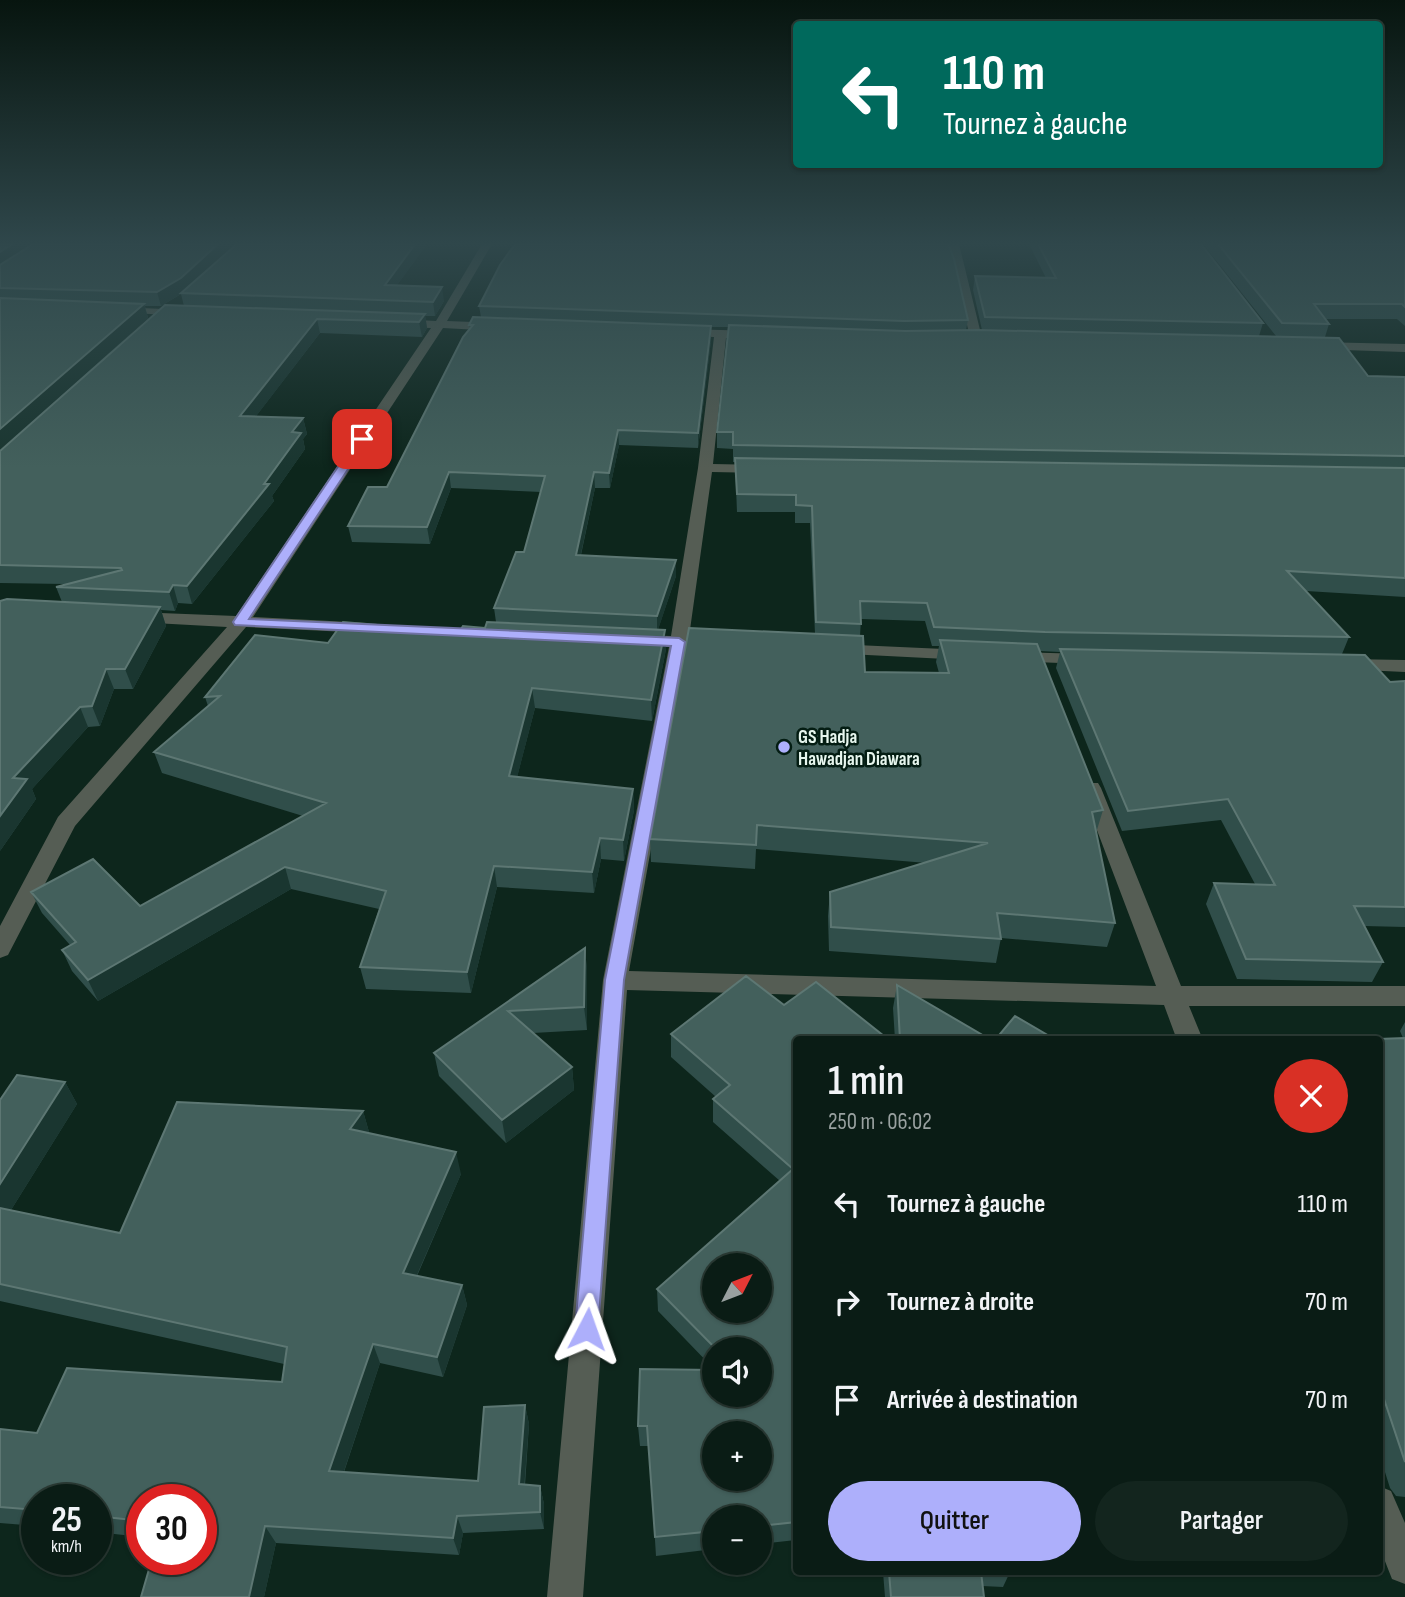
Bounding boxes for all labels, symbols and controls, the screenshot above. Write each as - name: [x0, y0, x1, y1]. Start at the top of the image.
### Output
- text: 110 m: [943, 45, 1045, 104]
- icon: left: [828, 49, 919, 140]
- text: Tournez à gauche: [943, 105, 1128, 144]
- pin: [332, 409, 392, 469]
- icon: arrive: [343, 420, 381, 458]
- place label: GS Hadja Hawadjan Diawara: [798, 726, 920, 771]
- marker: GS Hadja Hawadjan Diawara: [776, 739, 792, 755]
- text: 1 min: [828, 1056, 904, 1107]
- button: close: [1274, 1059, 1348, 1133]
- text: 250 m · 06:02: [828, 1108, 932, 1136]
- icon: left: [828, 1185, 866, 1223]
- text: Tournez à gauche: [887, 1189, 1045, 1220]
- text: 110 m: [1297, 1189, 1348, 1220]
- north arrow: [702, 1253, 772, 1323]
- map controls: [702, 1253, 772, 1575]
- icon: right: [828, 1283, 866, 1321]
- text: Tournez à droite: [887, 1287, 1034, 1318]
- text: 70 m: [1305, 1287, 1348, 1318]
- position arrow: [550, 1292, 624, 1366]
- button: sound: [702, 1337, 772, 1407]
- icon: arrive: [828, 1381, 866, 1419]
- text: Arrivée à destination: [887, 1385, 1078, 1416]
- text: 70 m: [1305, 1385, 1348, 1416]
- button: +: [702, 1421, 772, 1491]
- button: Quitter: [828, 1481, 1081, 1561]
- button: Partager: [1095, 1481, 1348, 1561]
- speed limit sign: 30: [126, 1484, 217, 1575]
- text: 25: [51, 1499, 82, 1542]
- button: −: [702, 1505, 772, 1575]
- text: km/h: [51, 1536, 82, 1557]

